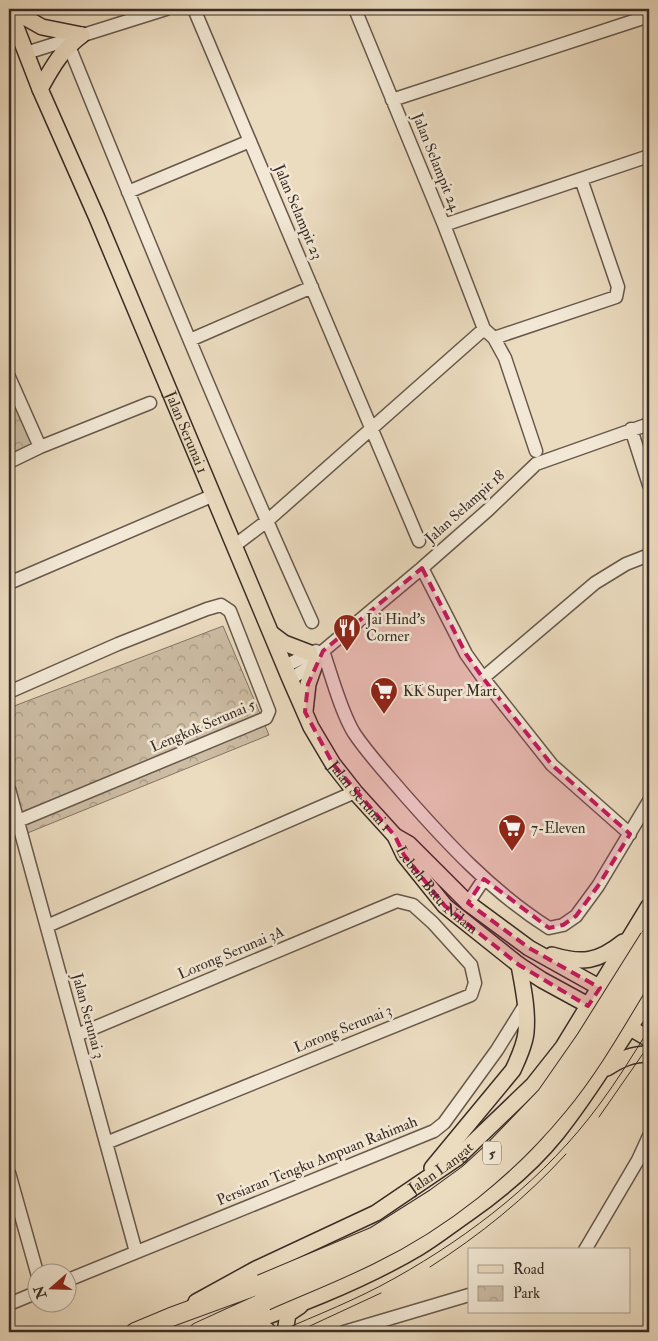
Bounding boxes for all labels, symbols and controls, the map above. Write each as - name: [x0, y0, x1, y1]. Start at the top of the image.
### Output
- street label: Jalan Selampit 24: [406, 109, 465, 215]
- street label: Jalan Selampit 23: [268, 160, 327, 263]
- street label: Jalan Serunai 1: [160, 387, 212, 476]
- street label: Jalan Selampit 18: [420, 466, 510, 549]
- place label: Jai Hind's Corner: [365, 610, 425, 646]
- restaurant icon: Jai Hind's Corner: [332, 613, 362, 652]
- supermarket icon: KK Super Mart: [369, 676, 399, 715]
- place label: KK Super Mart: [403, 682, 497, 702]
- street label: Lengkok Serunai 5: [148, 695, 259, 757]
- street label: Jalan Serunai 1: [323, 756, 396, 835]
- supermarket icon: 7-Eleven: [497, 813, 527, 852]
- place label: 7-Eleven: [531, 819, 586, 838]
- street label: Lebuh Batu Nilam: [392, 843, 482, 938]
- street label: Lorong Serunai 3A: [175, 922, 287, 984]
- street label: Jalan Serunai 3: [66, 970, 109, 1061]
- street label: Lorong Serunai 3: [291, 1001, 395, 1057]
- street label: Persiaran Tengku Ampuan Rahimah: [214, 1112, 421, 1211]
- street label: Jalan Langat: [404, 1138, 478, 1199]
- road number: 5: [483, 1142, 501, 1164]
- legend: [468, 1248, 630, 1314]
- text: Road: [513, 1260, 545, 1279]
- north arrow: [28, 1264, 78, 1314]
- text: N: [30, 1283, 51, 1302]
- text: Park: [513, 1284, 540, 1303]

